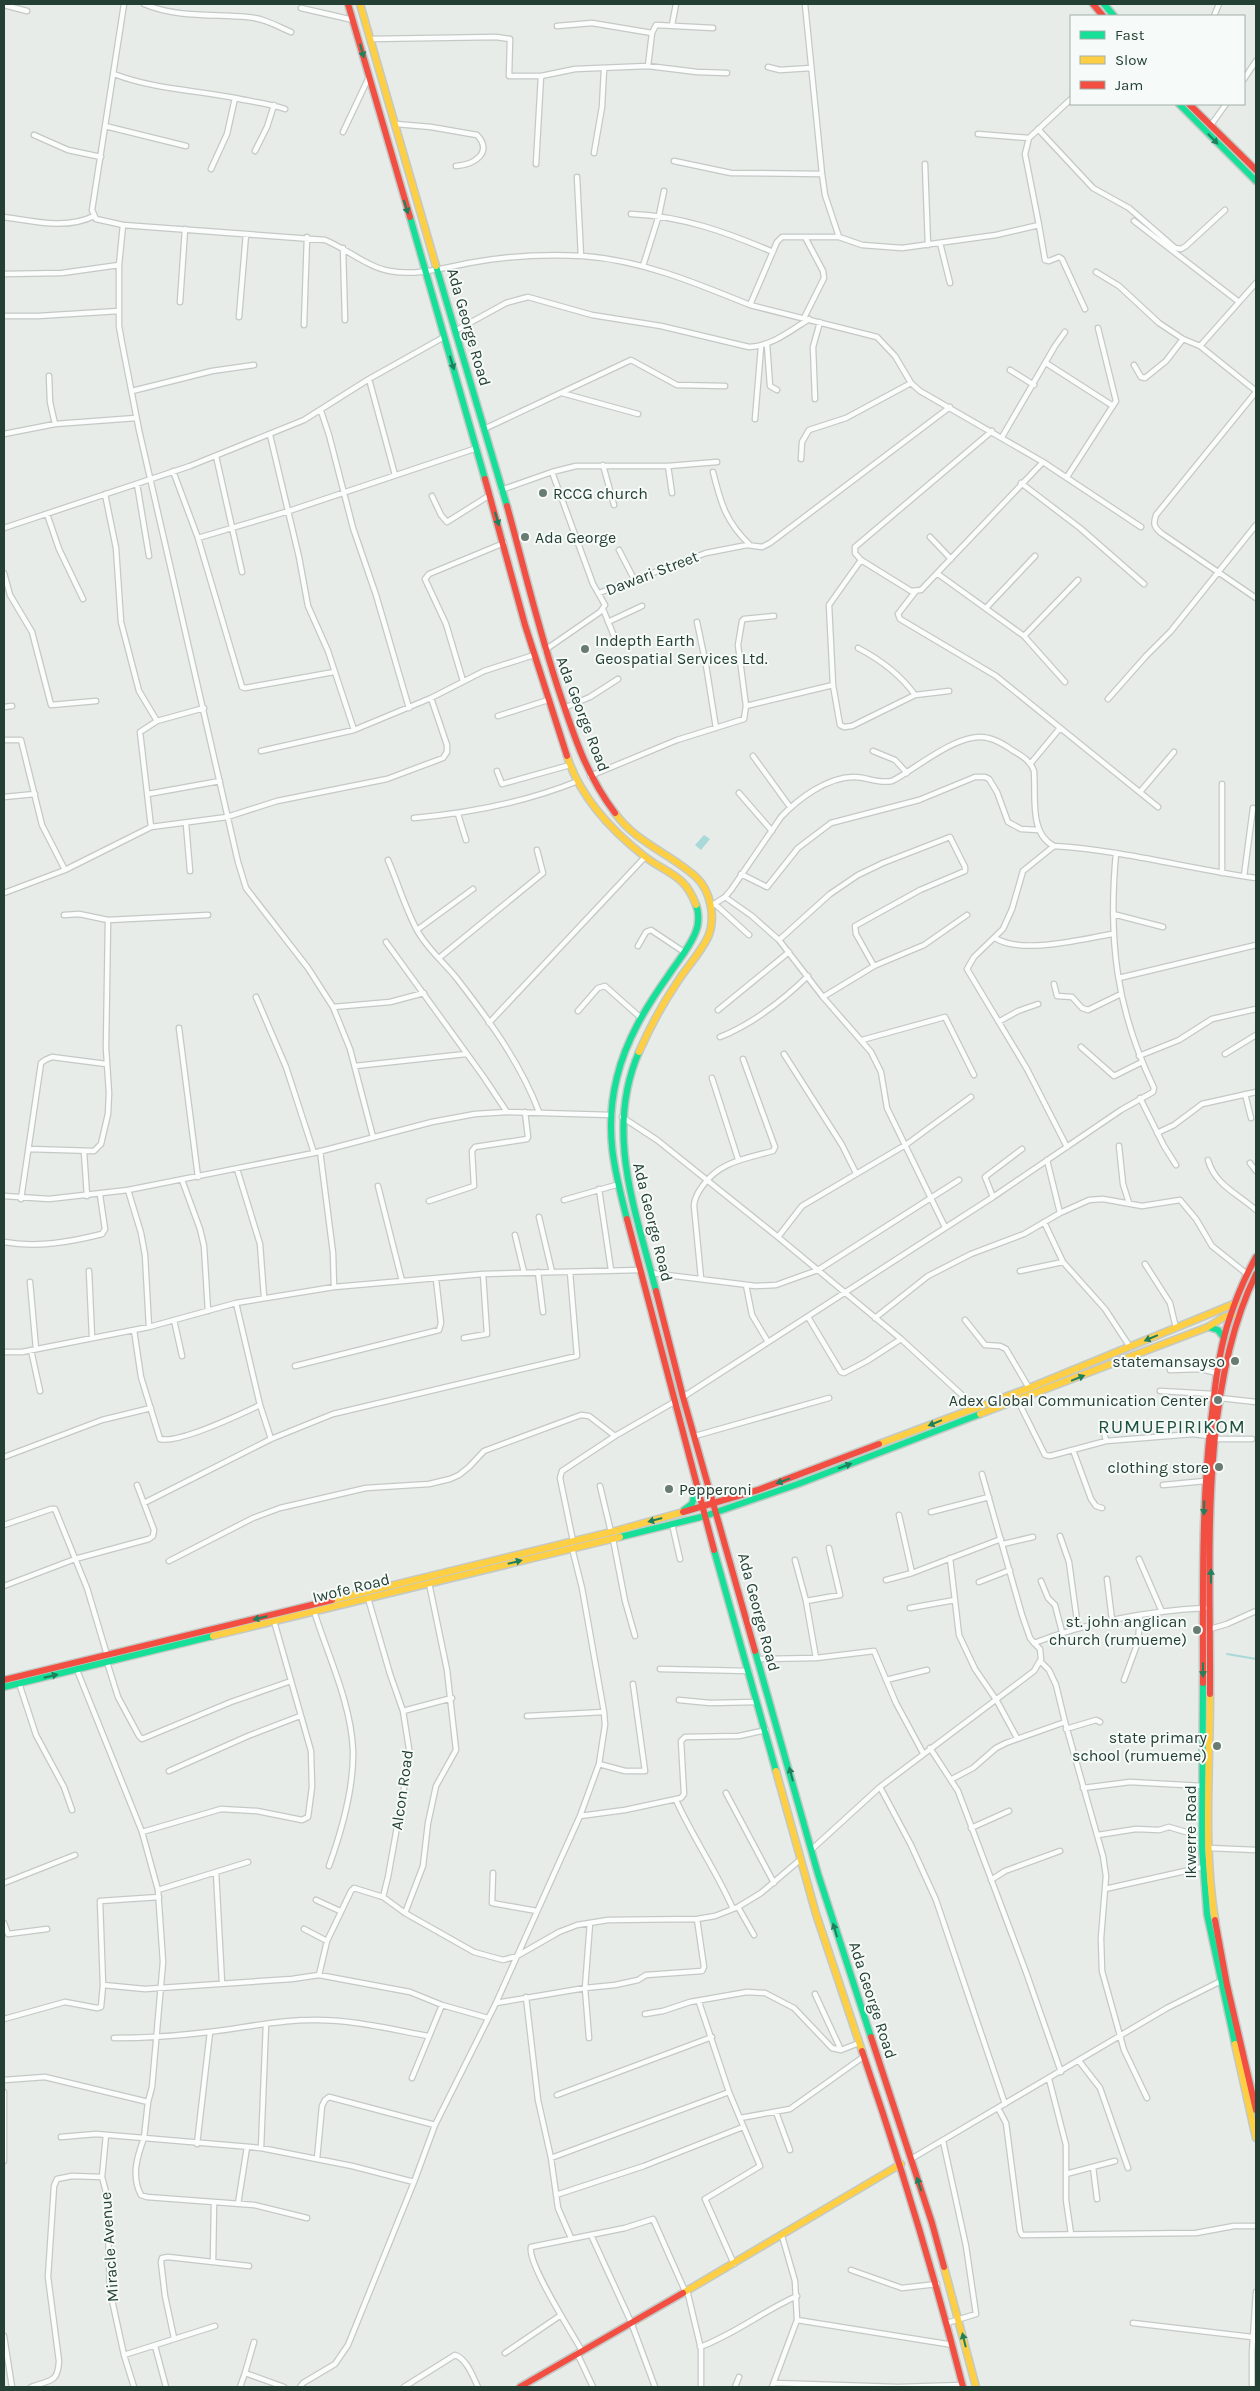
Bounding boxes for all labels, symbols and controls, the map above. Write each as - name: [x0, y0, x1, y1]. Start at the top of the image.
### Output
- legend: [1070, 15, 1245, 105]
- text: Fast: [1115, 26, 1145, 44]
- one-way arrow: [358, 43, 366, 58]
- text: Slow: [1115, 51, 1147, 69]
- text: Jam: [1115, 76, 1143, 94]
- one-way arrow: [1207, 132, 1219, 144]
- one-way arrow: [402, 200, 410, 215]
- street label: Ada George Road: [443, 266, 495, 388]
- one-way arrow: [449, 355, 457, 370]
- place label: RCCG church: [553, 484, 648, 503]
- marker: RCCG church: [537, 487, 549, 499]
- one-way arrow: [493, 511, 501, 526]
- place label: Ada George: [535, 528, 616, 547]
- marker: Ada George: [519, 531, 531, 543]
- street label: Dawari Street: [603, 547, 701, 599]
- place label: Indepth Earth Geospatial Services Ltd.: [595, 631, 768, 668]
- marker: Indepth Earth Geospatial Services Ltd.: [579, 643, 591, 655]
- street label: Ada George Road: [552, 654, 614, 774]
- street label: Ada George Road: [629, 1161, 677, 1283]
- one-way arrow: [1144, 1335, 1158, 1343]
- place label: statemansayso: [1112, 1352, 1225, 1371]
- marker: statemansayso: [1229, 1355, 1241, 1367]
- one-way arrow: [1071, 1373, 1085, 1381]
- place label: Adex Global Communication Center: [949, 1391, 1208, 1410]
- marker: Adex Global Communication Center: [1212, 1394, 1224, 1406]
- district label: RUMUEPIRIKOM: [1098, 1416, 1246, 1438]
- one-way arrow: [927, 1420, 942, 1427]
- place label: clothing store: [1107, 1458, 1209, 1477]
- marker: clothing store: [1213, 1461, 1225, 1473]
- one-way arrow: [837, 1462, 852, 1470]
- one-way arrow: [775, 1477, 790, 1485]
- place label: Pepperoni: [679, 1480, 752, 1499]
- marker: Pepperoni: [663, 1483, 675, 1495]
- one-way arrow: [1200, 1500, 1208, 1516]
- one-way arrow: [648, 1516, 663, 1524]
- street label: Ada George Road: [734, 1551, 784, 1673]
- one-way arrow: [507, 1558, 522, 1566]
- one-way arrow: [1207, 1568, 1215, 1584]
- street label: Iwofe Road: [310, 1569, 392, 1607]
- place label: st. john anglican church (rumueme): [1049, 1612, 1187, 1649]
- one-way arrow: [252, 1614, 267, 1622]
- marker: st. john anglican church (rumueme): [1191, 1624, 1203, 1636]
- one-way arrow: [1199, 1663, 1207, 1679]
- one-way arrow: [44, 1672, 59, 1680]
- place label: state primary school (rumueme): [1072, 1728, 1208, 1765]
- marker: state primary school (rumueme): [1211, 1740, 1223, 1752]
- street label: Alcon Road: [387, 1749, 417, 1831]
- one-way arrow: [787, 1766, 795, 1781]
- street label: Ikwerre Road: [1181, 1785, 1200, 1879]
- one-way arrow: [831, 1922, 839, 1937]
- street label: Ada George Road: [845, 1939, 901, 2061]
- one-way arrow: [915, 2176, 923, 2191]
- street label: Miracle Avenue: [96, 2191, 122, 2303]
- one-way arrow: [960, 2332, 968, 2348]

